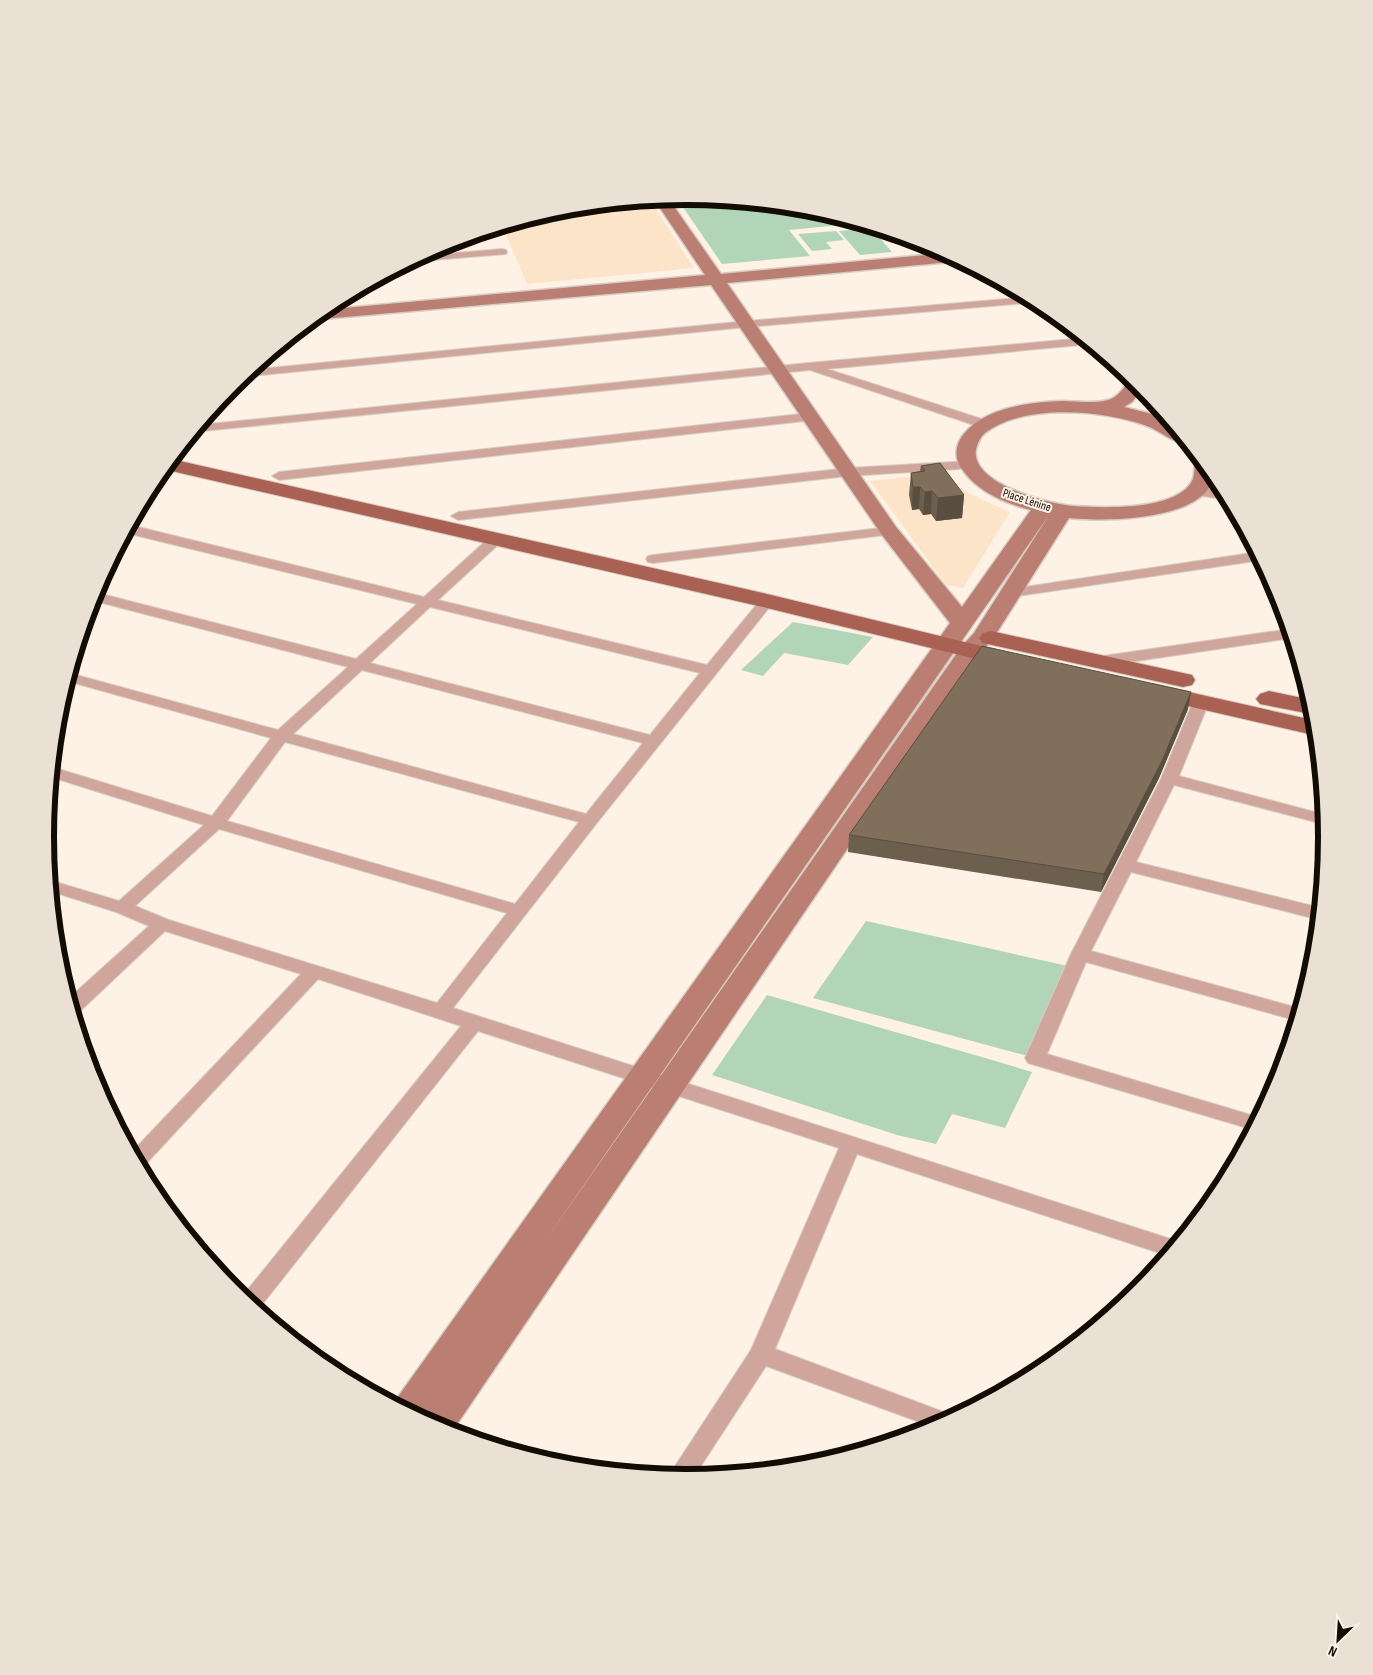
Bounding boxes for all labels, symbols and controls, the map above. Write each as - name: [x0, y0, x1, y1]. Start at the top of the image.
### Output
- street label: Place Lénine: [1001, 486, 1053, 515]
- north arrow: [1313, 1615, 1363, 1665]
- text: N: [1326, 1642, 1340, 1661]

